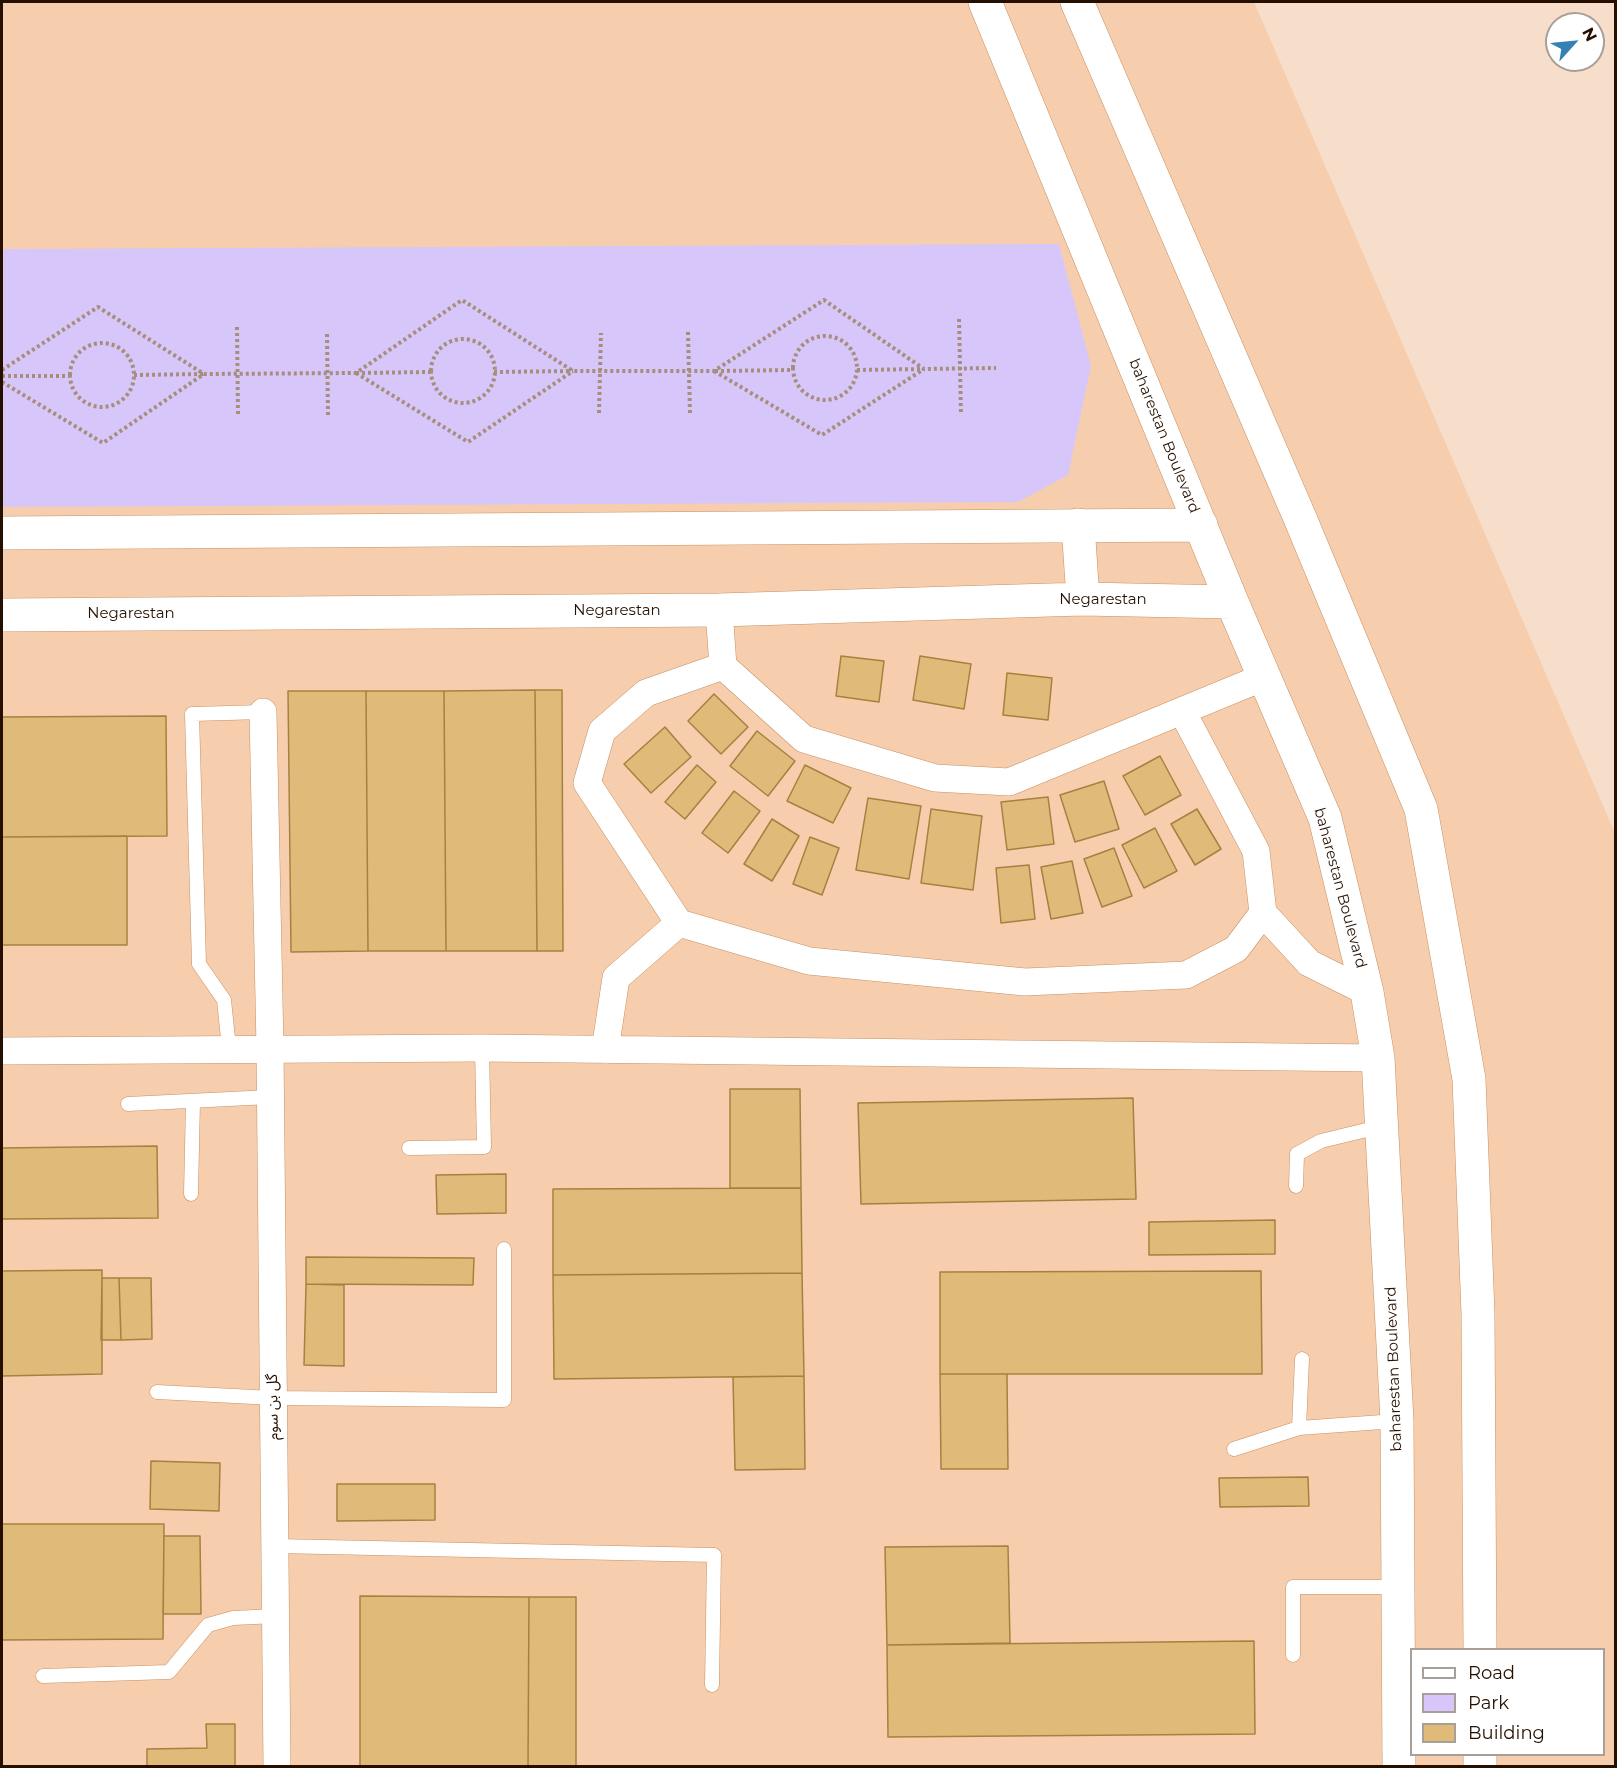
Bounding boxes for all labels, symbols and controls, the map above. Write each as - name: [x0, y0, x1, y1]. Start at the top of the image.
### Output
- north arrow: [1545, 12, 1605, 72]
- text: N: [1578, 24, 1601, 45]
- street label: baharestan Boulevard: [1125, 356, 1203, 516]
- street label: Negarestan: [1059, 591, 1147, 609]
- street label: Negarestan: [573, 602, 661, 620]
- street label: Negarestan: [87, 605, 175, 623]
- street label: baharestan Boulevard: [1310, 806, 1370, 970]
- street label: baharestan Boulevard: [1382, 1286, 1406, 1452]
- street label: گل بن سوم: [263, 1374, 283, 1440]
- legend: [1410, 1648, 1605, 1756]
- text: Road: [1468, 1662, 1515, 1684]
- text: Park: [1468, 1692, 1509, 1714]
- text: Building: [1468, 1722, 1545, 1744]

